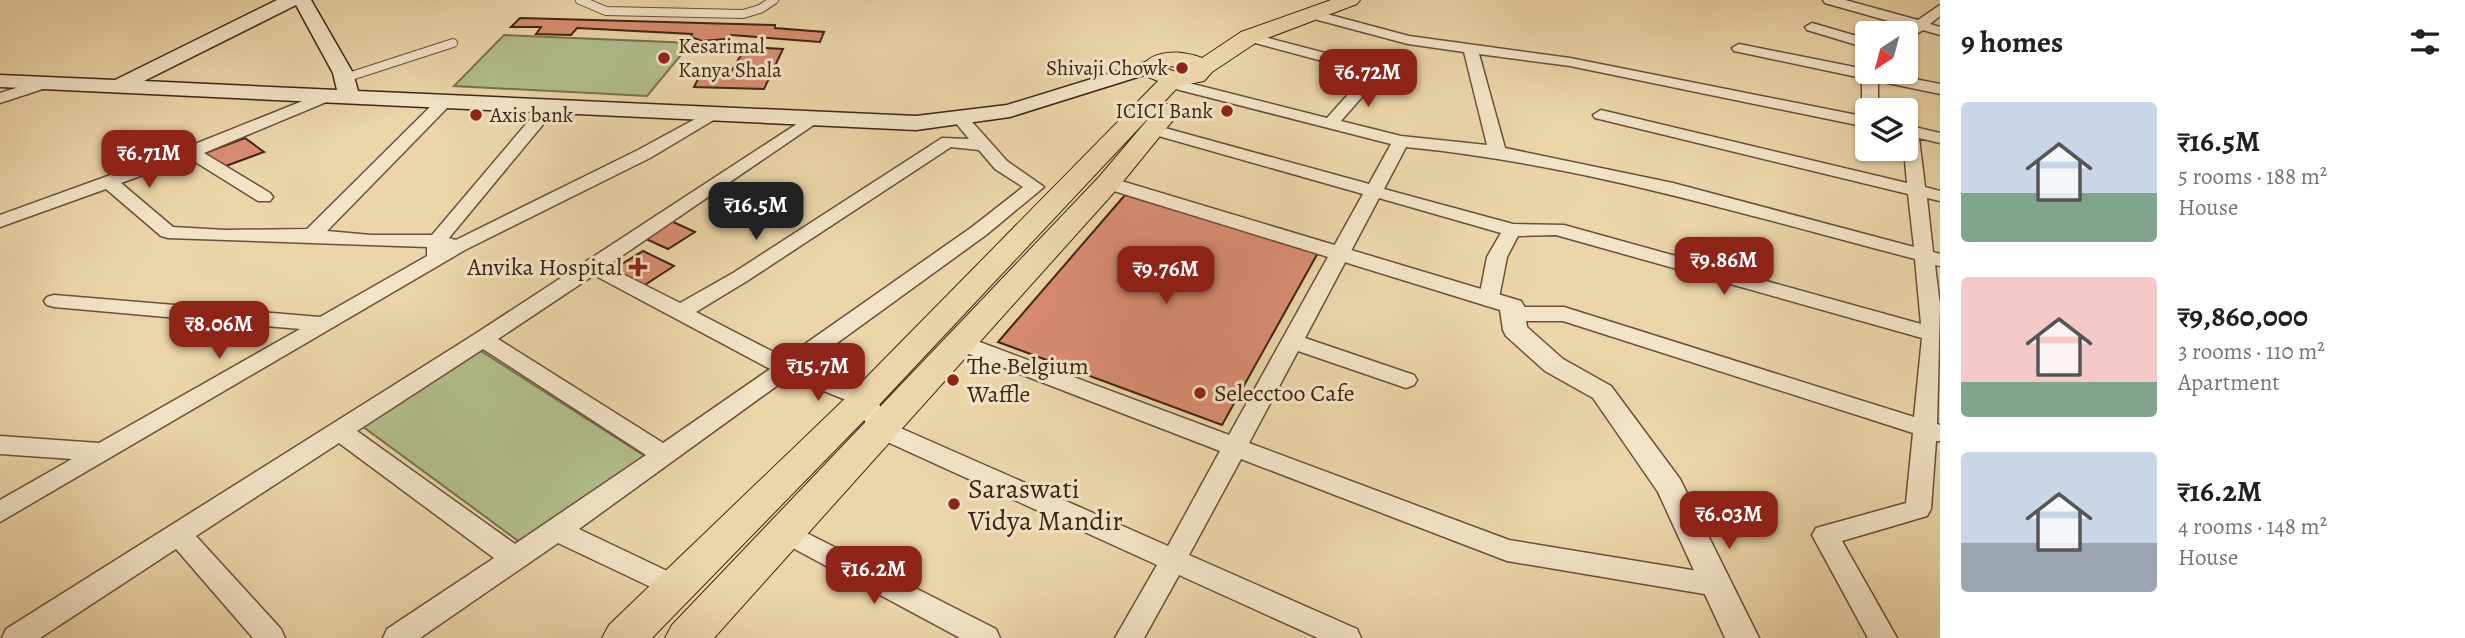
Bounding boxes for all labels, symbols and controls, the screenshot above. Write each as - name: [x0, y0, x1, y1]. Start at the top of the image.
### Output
- north arrow: [1855, 21, 1918, 84]
- map controls: [1855, 21, 1918, 161]
- text: 9 homes: [1961, 22, 2063, 62]
- icon: filters: [2406, 23, 2444, 61]
- place label: Kesarimal Kanya Shala: [678, 32, 782, 84]
- marker: Kesarimal Kanya Shala: [656, 50, 672, 66]
- pin: ₹6.72M: [1311, 50, 1425, 109]
- place label: Shivaji Chowk: [1046, 54, 1169, 82]
- text: ₹6.72M: [1335, 56, 1401, 87]
- marker: Shivaji Chowk: [1174, 60, 1190, 76]
- place label: ICICI Bank: [1116, 97, 1214, 125]
- button: layers: [1855, 98, 1918, 161]
- place label: Axis bank: [489, 101, 574, 129]
- marker: ICICI Bank: [1219, 103, 1235, 119]
- marker: Axis bank: [468, 107, 484, 123]
- text: ₹16.5M: [2178, 121, 2260, 161]
- pin: ₹6.71M: [92, 130, 206, 190]
- icon: home: [2017, 130, 2101, 214]
- text: ₹6.71M: [117, 137, 181, 168]
- text: 5 rooms · 188 m²: [2178, 161, 2327, 192]
- pin: ₹16.5M: [699, 182, 813, 242]
- text: ₹16.5M: [724, 189, 788, 220]
- text: House: [2178, 192, 2238, 223]
- pin: ₹9.86M: [1667, 238, 1781, 297]
- text: ₹9.86M: [1691, 244, 1757, 275]
- pin: ₹9.76M: [1109, 246, 1223, 306]
- place label: Anvika Hospital: [466, 251, 622, 283]
- text: ₹9.76M: [1133, 253, 1199, 284]
- marker: Anvika Hospital: [628, 257, 648, 277]
- text: ₹9,860,000: [2178, 296, 2308, 336]
- pin: ₹8.06M: [162, 302, 276, 361]
- icon: home: [2017, 305, 2101, 389]
- text: ₹8.06M: [185, 308, 253, 339]
- text: 3 rooms · 110 m²: [2178, 336, 2325, 367]
- pin: ₹15.7M: [761, 344, 875, 403]
- text: ₹15.7M: [787, 350, 849, 381]
- place label: The Belgium Waffle: [966, 350, 1089, 410]
- text: Apartment: [2178, 367, 2280, 398]
- marker: The Belgium Waffle: [945, 372, 961, 388]
- place label: Selecctoo Cafe: [1214, 377, 1355, 409]
- marker: Selecctoo Cafe: [1192, 385, 1208, 401]
- place label: Saraswati Vidya Mandir: [967, 470, 1123, 540]
- text: ₹16.2M: [2178, 471, 2262, 511]
- icon: home: [2017, 480, 2101, 564]
- pin: ₹6.03M: [1672, 491, 1786, 551]
- marker: Saraswati Vidya Mandir: [946, 496, 962, 512]
- text: ₹6.03M: [1696, 498, 1762, 529]
- text: 4 rooms · 148 m²: [2178, 511, 2327, 542]
- text: House: [2178, 542, 2238, 573]
- pin: ₹16.2M: [817, 546, 931, 606]
- text: ₹16.2M: [842, 553, 906, 584]

